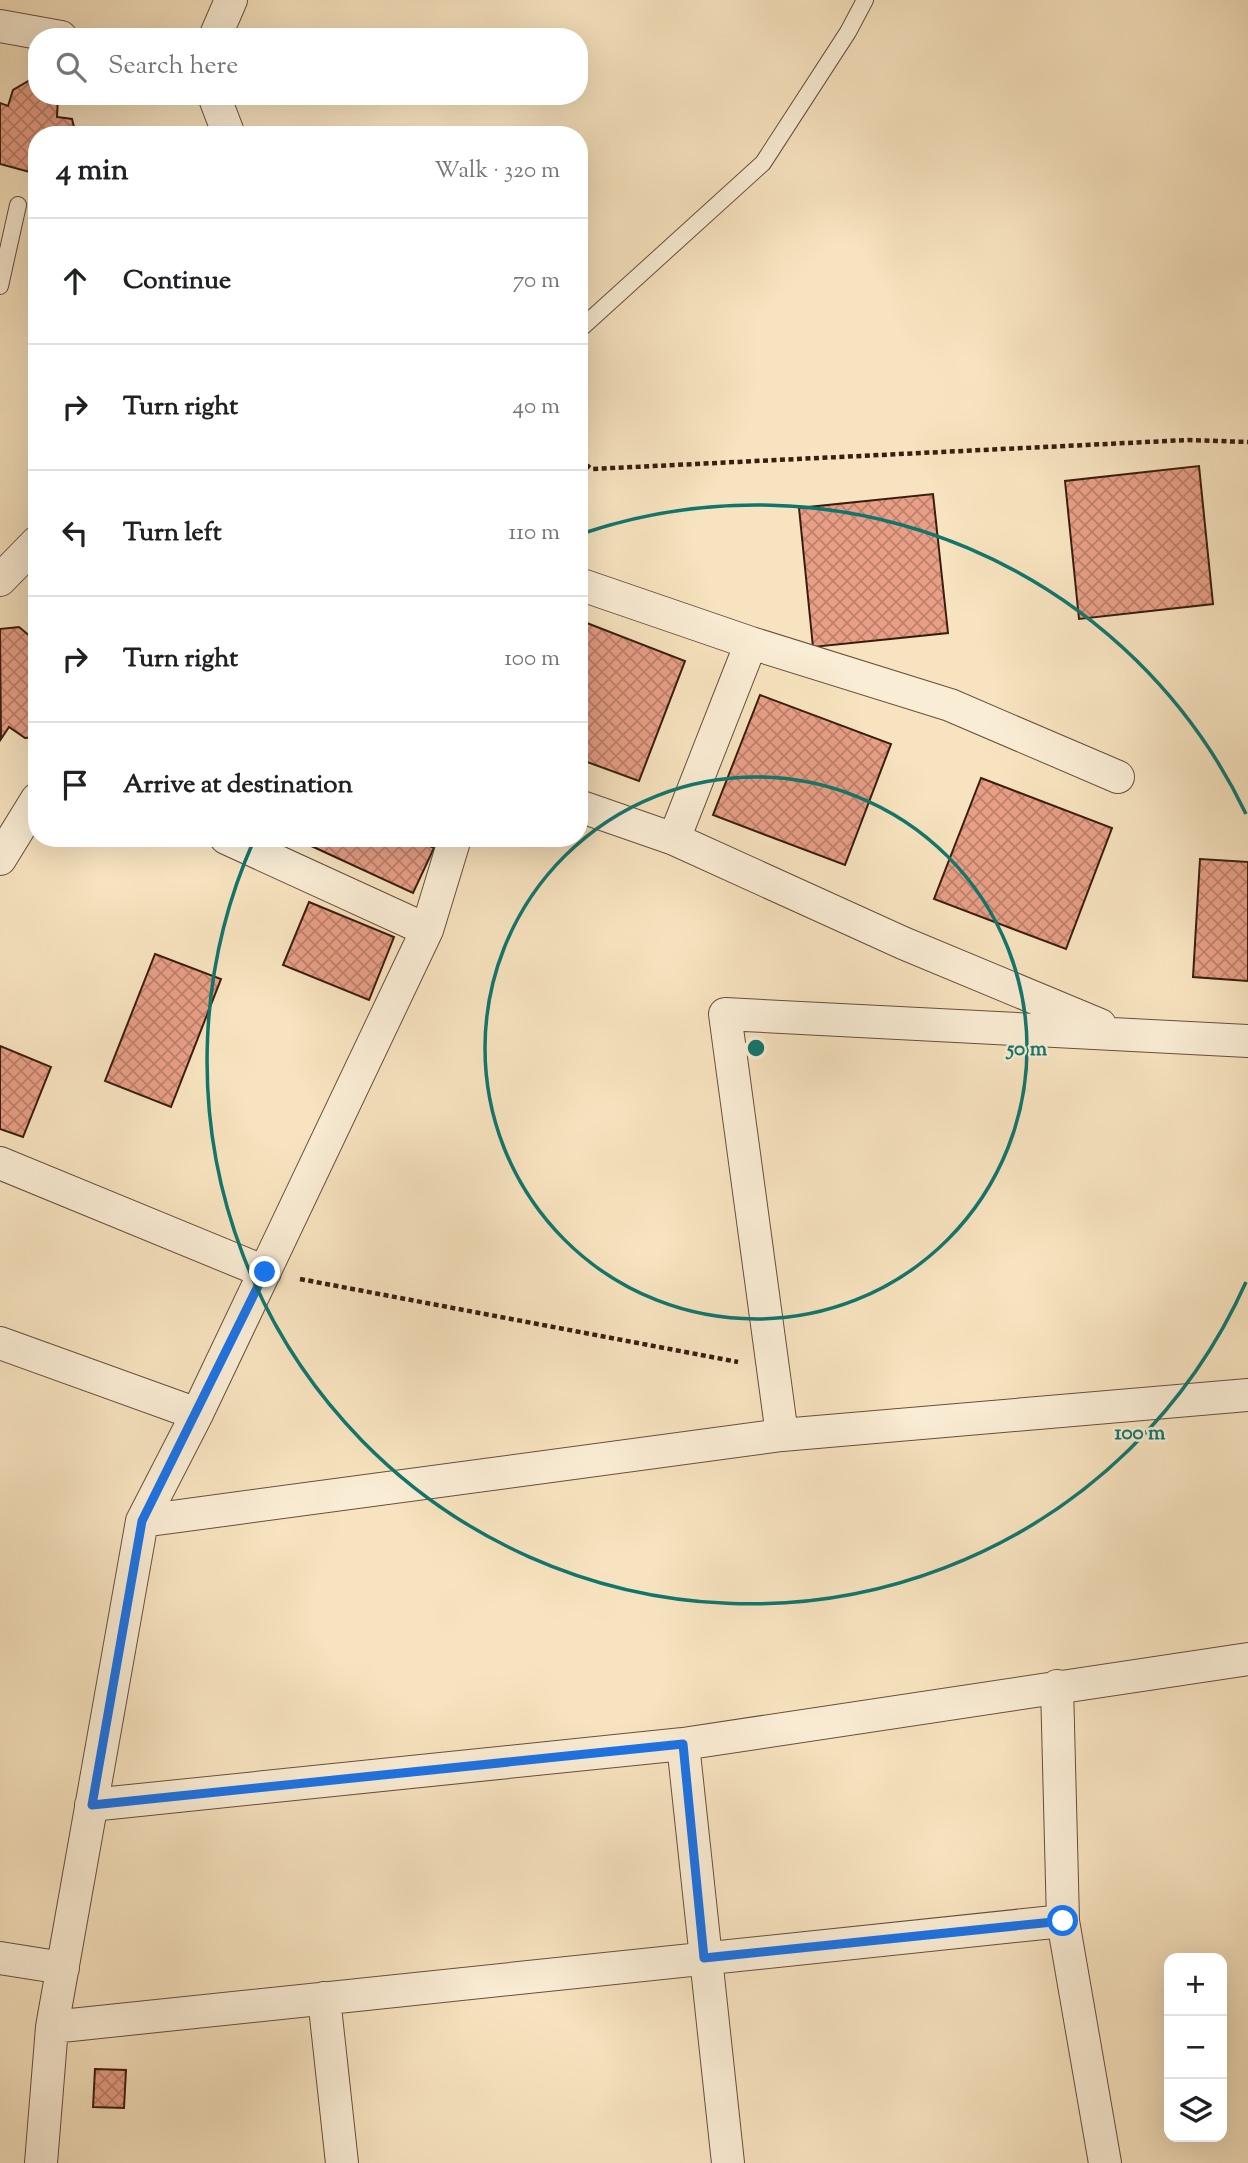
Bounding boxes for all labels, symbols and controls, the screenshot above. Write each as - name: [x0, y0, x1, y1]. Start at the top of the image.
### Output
- search box: [28, 28, 588, 105]
- icon: search: [52, 48, 90, 86]
- text: Search here: [108, 48, 238, 85]
- text: 4 min: [56, 150, 129, 193]
- text: Walk · 320 m: [434, 155, 560, 188]
- icon: ahead: [56, 262, 94, 300]
- text: Continue: [123, 263, 231, 300]
- text: 70 m: [513, 265, 560, 298]
- icon: right: [56, 388, 94, 426]
- text: Turn right: [123, 389, 238, 426]
- text: 40 m: [513, 391, 560, 424]
- icon: left: [56, 514, 94, 552]
- text: Turn left: [123, 515, 222, 552]
- text: 110 m: [509, 517, 560, 550]
- icon: right: [56, 640, 94, 678]
- text: Turn right: [123, 641, 238, 678]
- text: 100 m: [504, 643, 560, 676]
- icon: arrive: [56, 766, 94, 804]
- text: Arrive at destination: [123, 767, 353, 804]
- text: 50 m: [1005, 1035, 1048, 1065]
- centre of rings: [744, 1036, 768, 1060]
- route end: [249, 1256, 280, 1287]
- text: 100 m: [1115, 1419, 1166, 1449]
- route start: [1047, 1905, 1078, 1936]
- map controls: [1164, 1953, 1227, 2142]
- button: +: [1164, 1953, 1227, 2016]
- button: −: [1164, 2016, 1227, 2079]
- button: layers: [1164, 2079, 1227, 2142]

